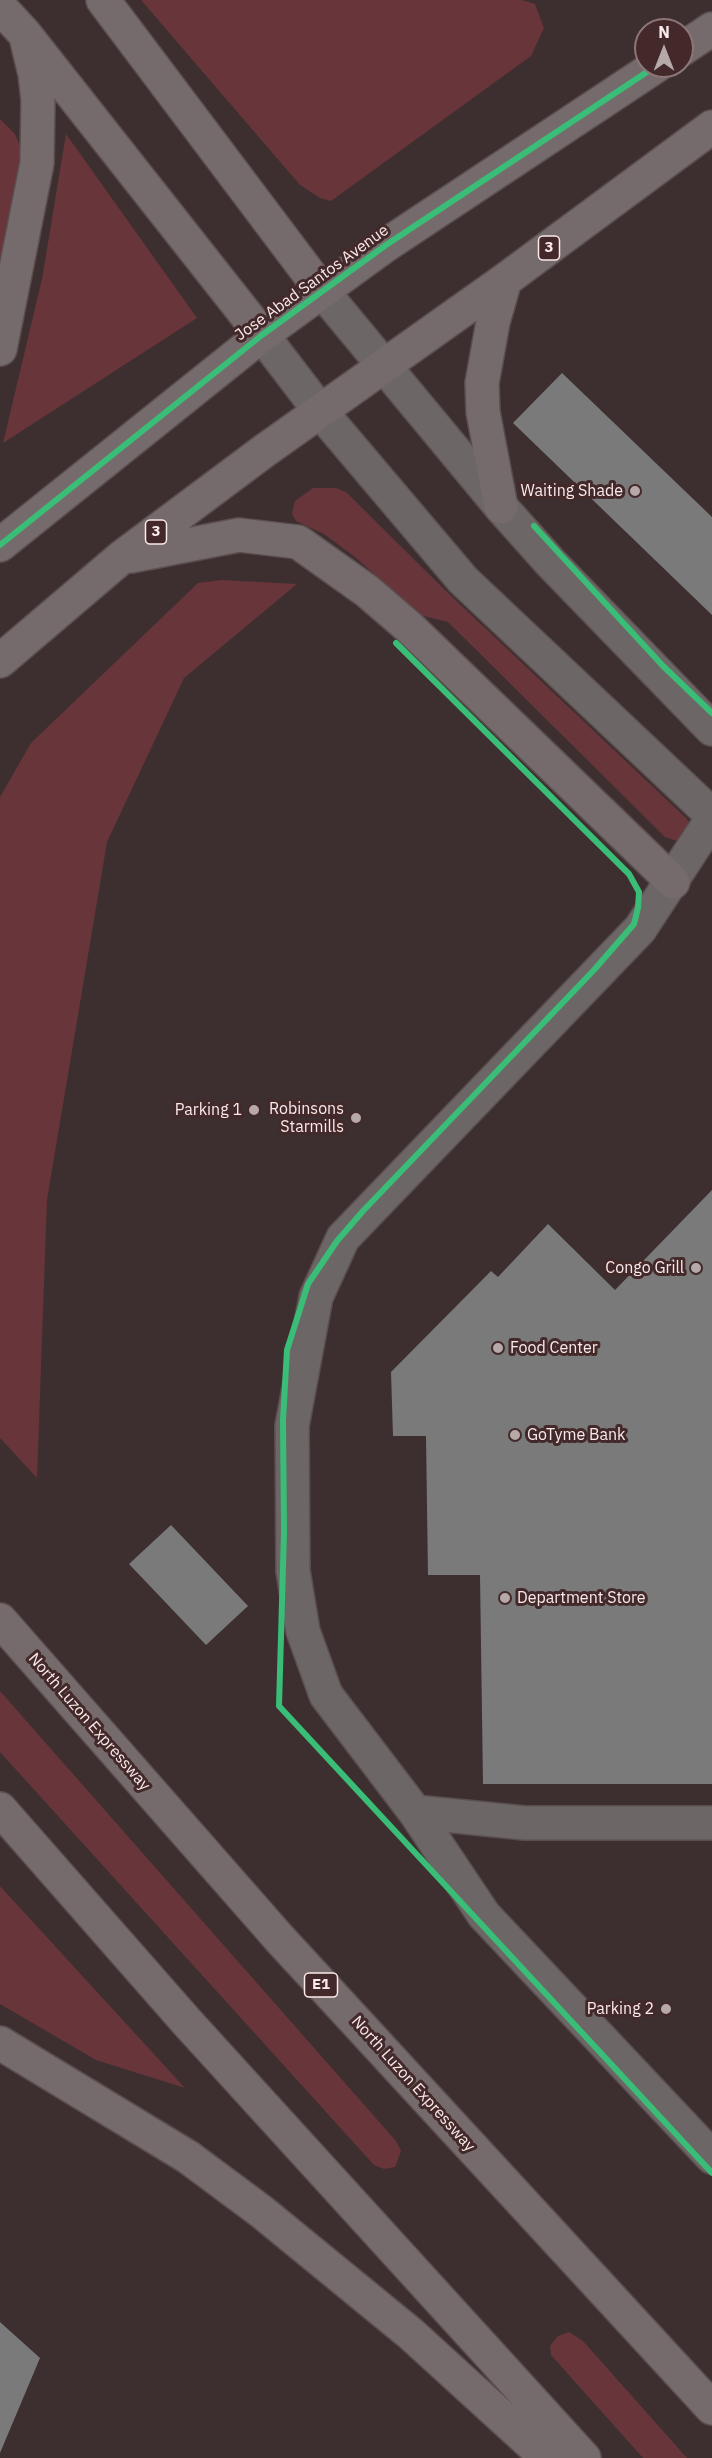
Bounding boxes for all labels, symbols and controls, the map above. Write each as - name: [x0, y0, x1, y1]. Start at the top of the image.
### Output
- north arrow: [634, 18, 694, 78]
- text: N: [658, 22, 670, 42]
- street label: Jose Abad Santos Avenue: [232, 221, 392, 345]
- road number: 3: [538, 236, 560, 260]
- place label: Waiting Shade: [520, 481, 623, 501]
- marker: Waiting Shade: [628, 484, 642, 498]
- road number: 3: [146, 520, 166, 544]
- place label: Robinsons Starmills: [269, 1099, 344, 1137]
- place label: Parking 1: [175, 1100, 242, 1120]
- marker: Parking 1: [247, 1103, 261, 1117]
- marker: Robinsons Starmills: [349, 1111, 363, 1125]
- place label: Congo Grill: [605, 1258, 684, 1278]
- marker: Congo Grill: [689, 1261, 703, 1275]
- place label: Food Center: [510, 1338, 598, 1358]
- marker: Food Center: [491, 1341, 505, 1355]
- place label: GoTyme Bank: [527, 1425, 625, 1445]
- marker: GoTyme Bank: [508, 1428, 522, 1442]
- place label: Department Store: [517, 1588, 646, 1608]
- marker: Department Store: [498, 1591, 512, 1605]
- street label: North Luzon Expressway: [24, 1649, 154, 1795]
- road number: E1: [304, 1973, 338, 1997]
- place label: Parking 2: [587, 1999, 654, 2019]
- marker: Parking 2: [659, 2002, 673, 2016]
- street label: North Luzon Expressway: [347, 2012, 479, 2156]

